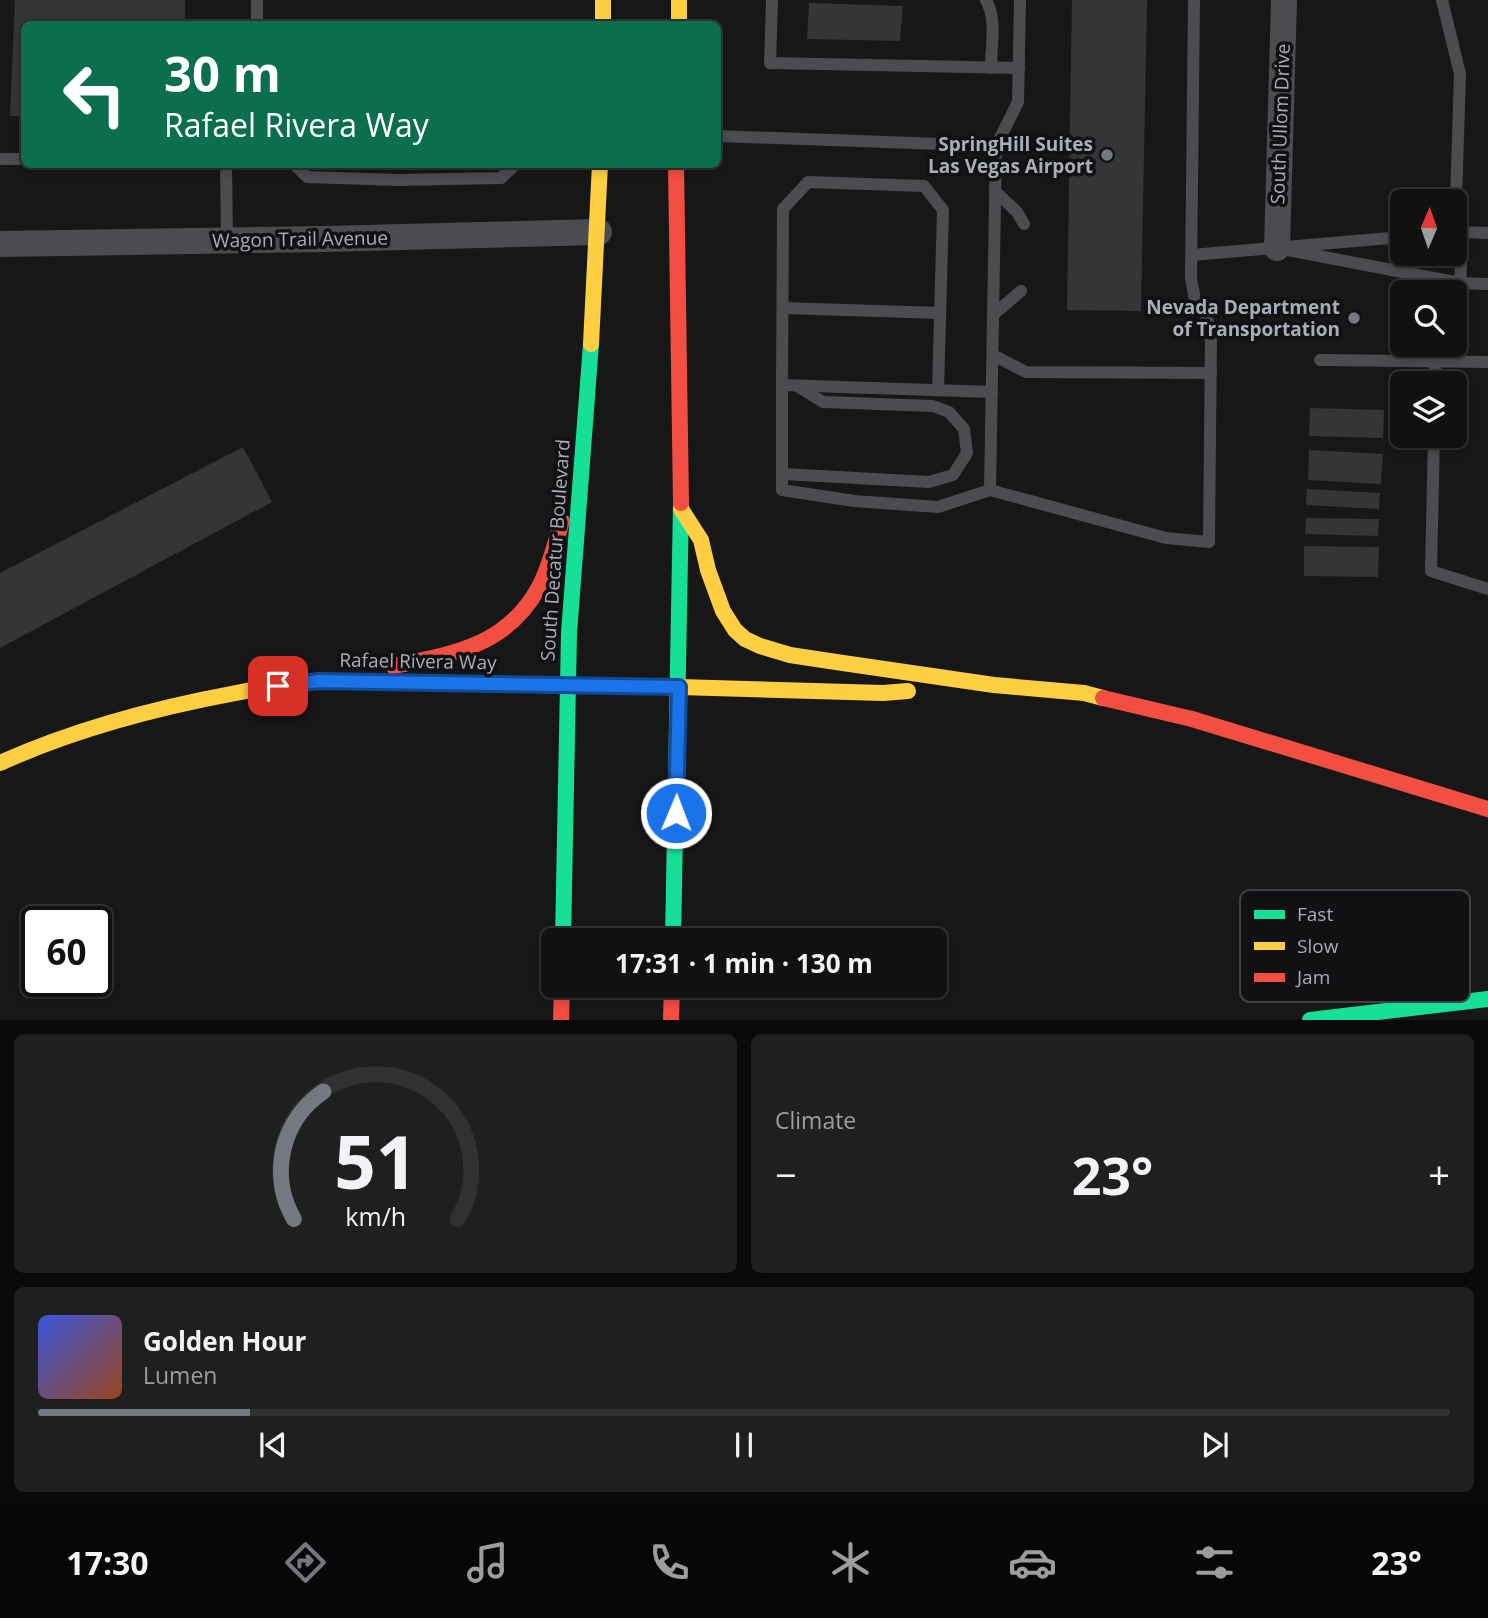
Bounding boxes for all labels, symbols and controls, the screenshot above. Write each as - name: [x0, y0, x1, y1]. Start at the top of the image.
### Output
- text: 30 m: [164, 40, 281, 106]
- street label: South Ullom Drive: [1264, 43, 1296, 205]
- icon: left: [49, 49, 140, 140]
- text: Rafael Rivera Way: [164, 103, 429, 146]
- place label: SpringHill Suites Las Vegas Airport: [928, 131, 1093, 179]
- marker: SpringHill Suites Las Vegas Airport: [1099, 147, 1115, 163]
- north arrow: [1390, 189, 1466, 266]
- map controls: [1390, 189, 1467, 448]
- street label: Wagon Trail Avenue: [212, 224, 388, 254]
- button: search: [1390, 280, 1467, 357]
- place label: Nevada Department of Transportation: [1146, 294, 1340, 342]
- marker: Nevada Department of Transportation: [1346, 310, 1362, 326]
- button: layers: [1390, 371, 1467, 448]
- street label: South Decatur Boulevard: [534, 438, 576, 662]
- street label: Rafael Rivera Way: [339, 647, 497, 675]
- pin: [248, 656, 308, 716]
- icon: arrive: [259, 667, 297, 705]
- position arrow: [639, 776, 713, 850]
- legend: [1240, 890, 1470, 1002]
- text: Fast: [1297, 901, 1333, 927]
- speed limit sign: 60: [21, 906, 112, 997]
- text: Slow: [1297, 933, 1339, 959]
- text: 17:31 · 1 min · 130 m: [615, 945, 873, 981]
- text: Jam: [1295, 964, 1330, 990]
- text: Climate: [775, 1104, 856, 1136]
- text: 51: [334, 1112, 417, 1211]
- text: 23°: [1072, 1139, 1153, 1210]
- text: −: [775, 1148, 797, 1200]
- text: +: [1428, 1148, 1450, 1200]
- text: km/h: [345, 1199, 406, 1233]
- text: Golden Hour: [143, 1323, 306, 1359]
- text: Lumen: [143, 1359, 217, 1391]
- icon: previous: [254, 1426, 292, 1464]
- icon: pause: [725, 1426, 763, 1464]
- icon: next: [1196, 1426, 1234, 1464]
- icon: directions: [281, 1538, 330, 1587]
- icon: music: [463, 1538, 512, 1587]
- icon: phone: [645, 1538, 694, 1587]
- icon: climate: [826, 1538, 875, 1587]
- icon: car: [1008, 1538, 1057, 1587]
- icon: filters: [1190, 1538, 1239, 1587]
- text: 17:30: [66, 1541, 149, 1584]
- text: 23°: [1371, 1541, 1422, 1584]

